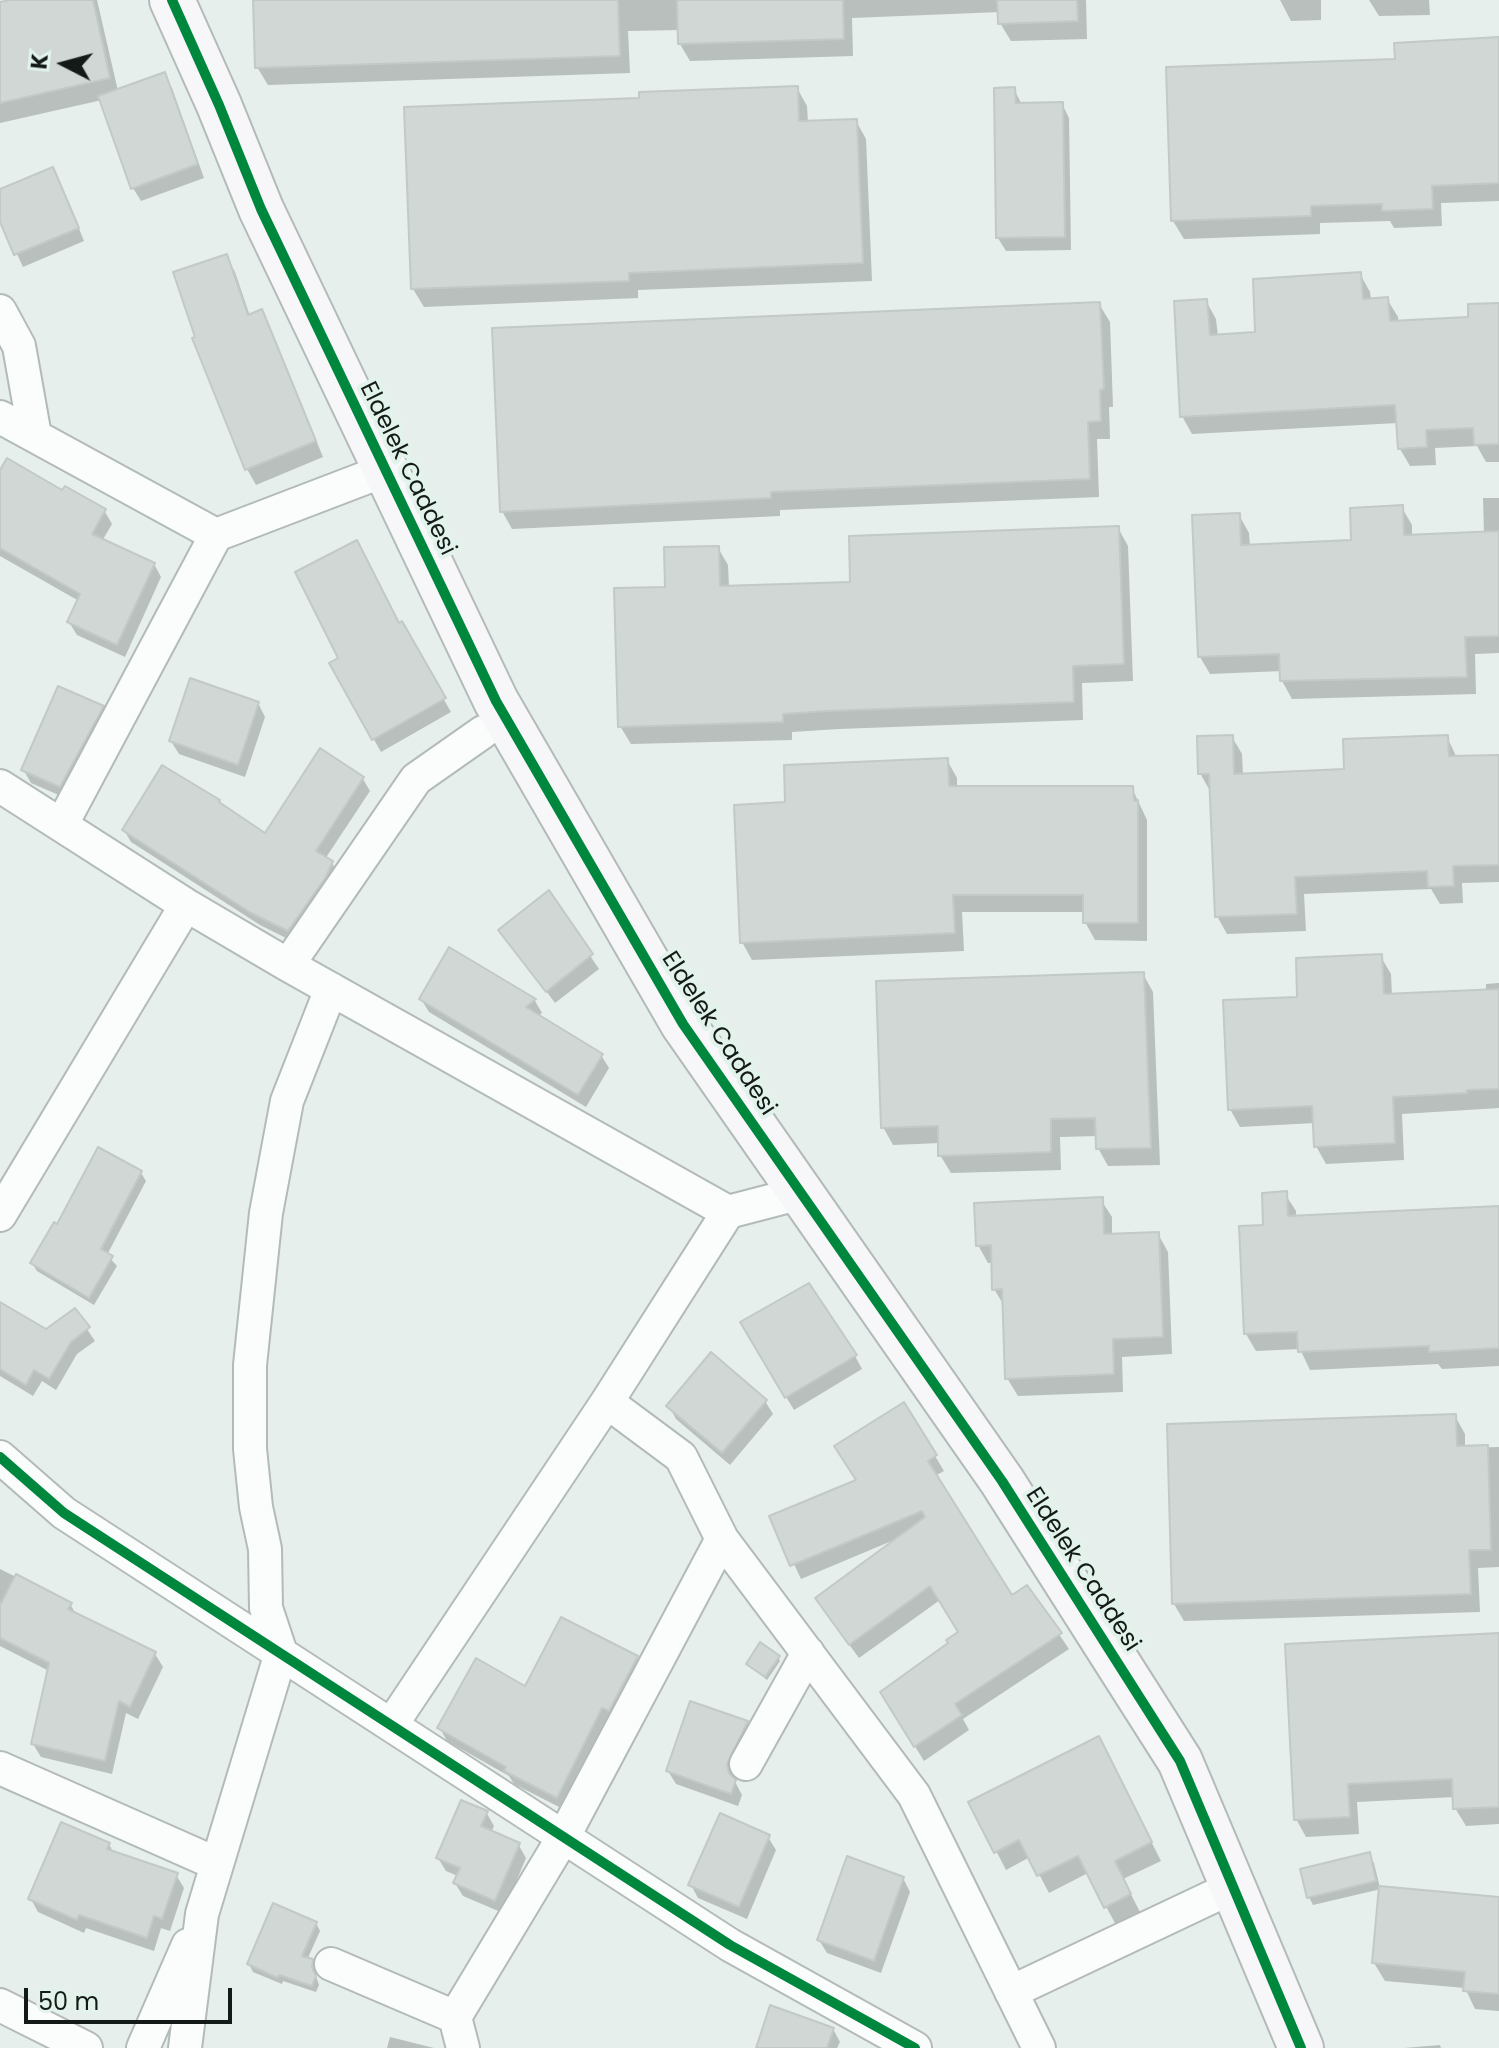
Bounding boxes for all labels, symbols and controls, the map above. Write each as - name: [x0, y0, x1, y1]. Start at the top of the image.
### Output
- north arrow: [24, 24, 104, 104]
- text: K: [23, 52, 56, 71]
- street label: Eldelek Caddesi: [353, 378, 461, 560]
- street label: Eldelek Caddesi: [654, 947, 782, 1121]
- street label: Eldelek Caddesi: [1018, 1483, 1146, 1657]
- scale bar: [28, 1972, 236, 2022]
- text: 50 m: [38, 1985, 99, 2018]

